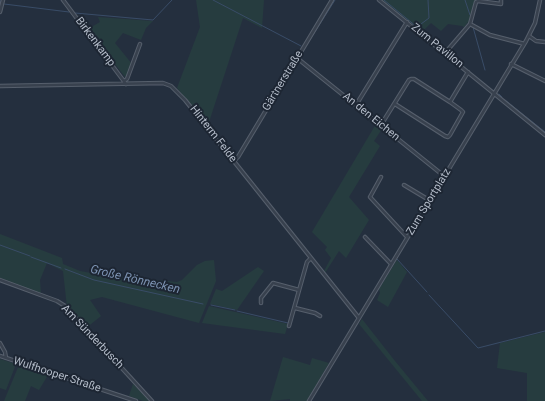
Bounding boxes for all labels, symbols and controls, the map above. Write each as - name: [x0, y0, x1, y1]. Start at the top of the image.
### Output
- street label: Birkenkamp: [72, 15, 118, 69]
- street label: Zum Pavillon: [408, 21, 466, 71]
- street label: Gärtnerstraße: [260, 49, 306, 113]
- street label: An den Eichen: [340, 90, 402, 144]
- street label: Hinterm Felde: [187, 103, 239, 165]
- street label: Zum Sportplatz: [404, 166, 454, 238]
- water label: Große Rönnecken: [89, 263, 181, 297]
- street label: Am Sünderbusch: [58, 302, 126, 372]
- street label: Wulfhooper Straße: [12, 355, 102, 395]

